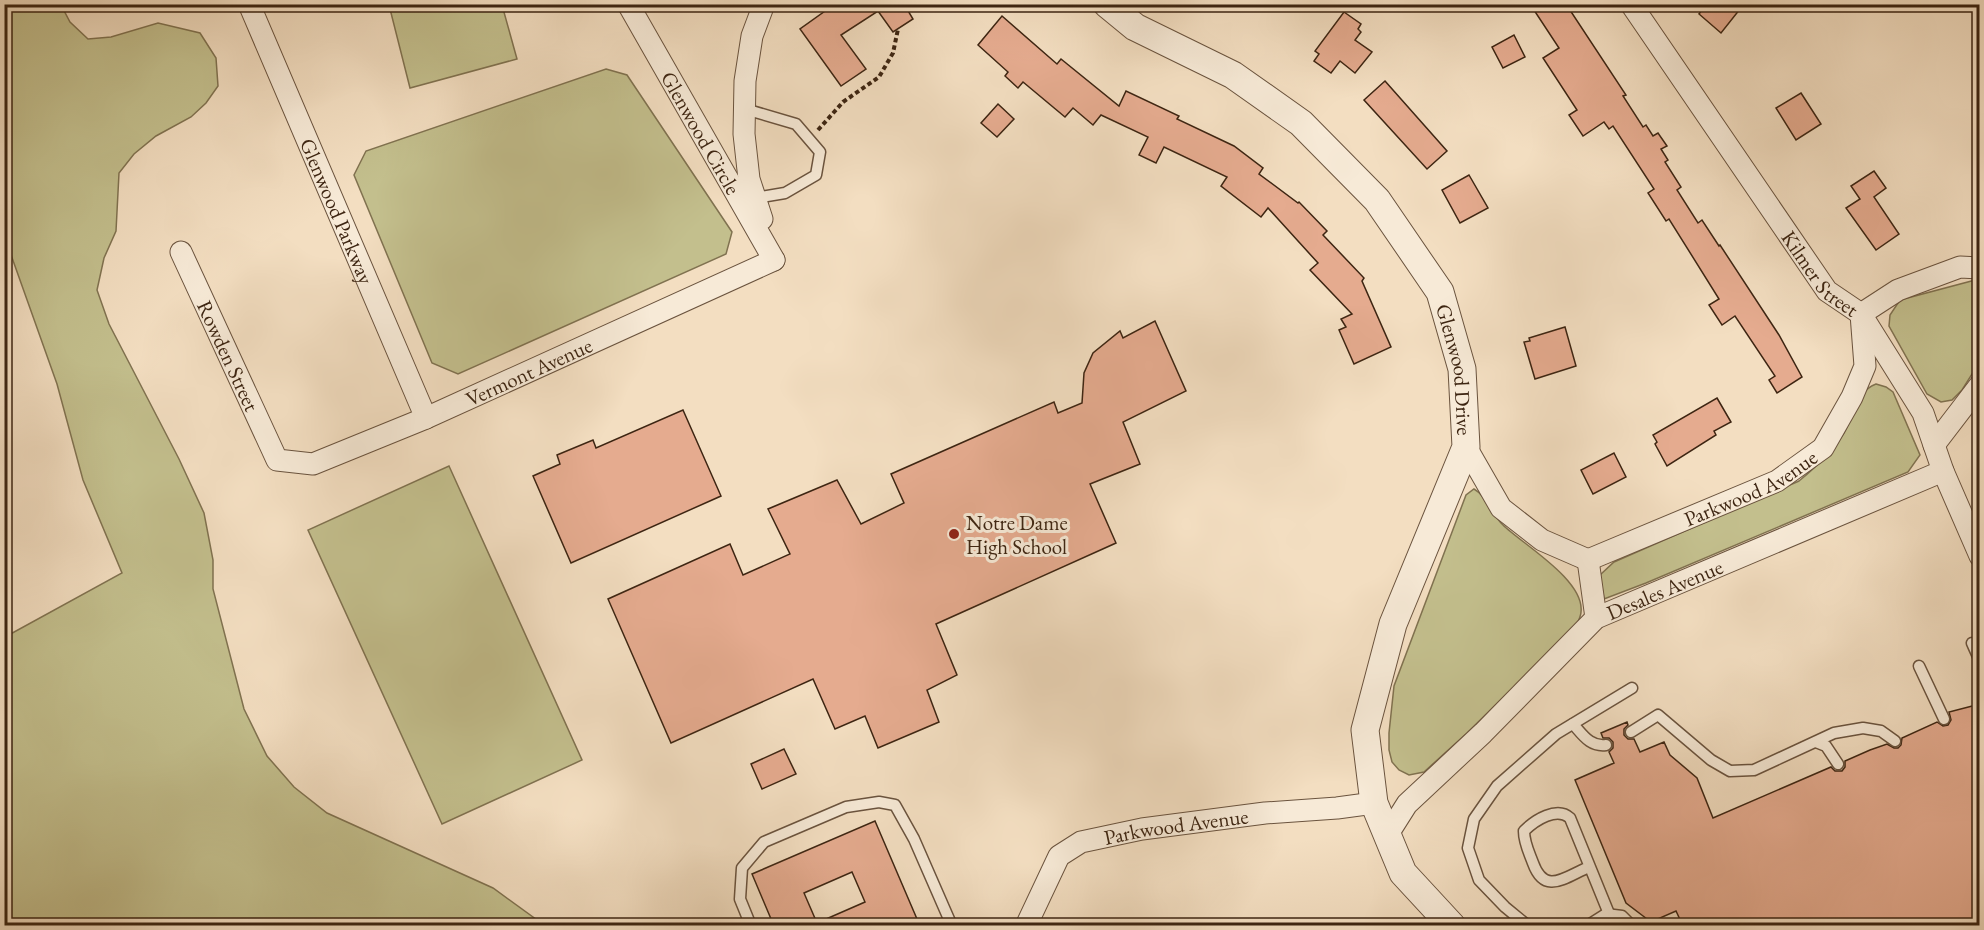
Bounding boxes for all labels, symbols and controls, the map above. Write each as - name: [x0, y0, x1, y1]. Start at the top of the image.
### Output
- street label: Glenwood Circle: [656, 66, 747, 199]
- street label: Glenwood Parkway: [294, 134, 381, 289]
- street label: Kilmer Street: [1776, 225, 1864, 322]
- street label: Rowden Street: [192, 296, 266, 416]
- street label: Glenwood Drive: [1431, 301, 1479, 436]
- street label: Vermont Avenue: [461, 331, 596, 412]
- street label: Parkwood Avenue: [1680, 443, 1822, 532]
- place label: Notre Dame High School: [966, 509, 1068, 560]
- marker: Notre Dame High School: [947, 527, 961, 541]
- street label: Desales Avenue: [1602, 552, 1727, 626]
- street label: Parkwood Avenue: [1101, 802, 1250, 850]

